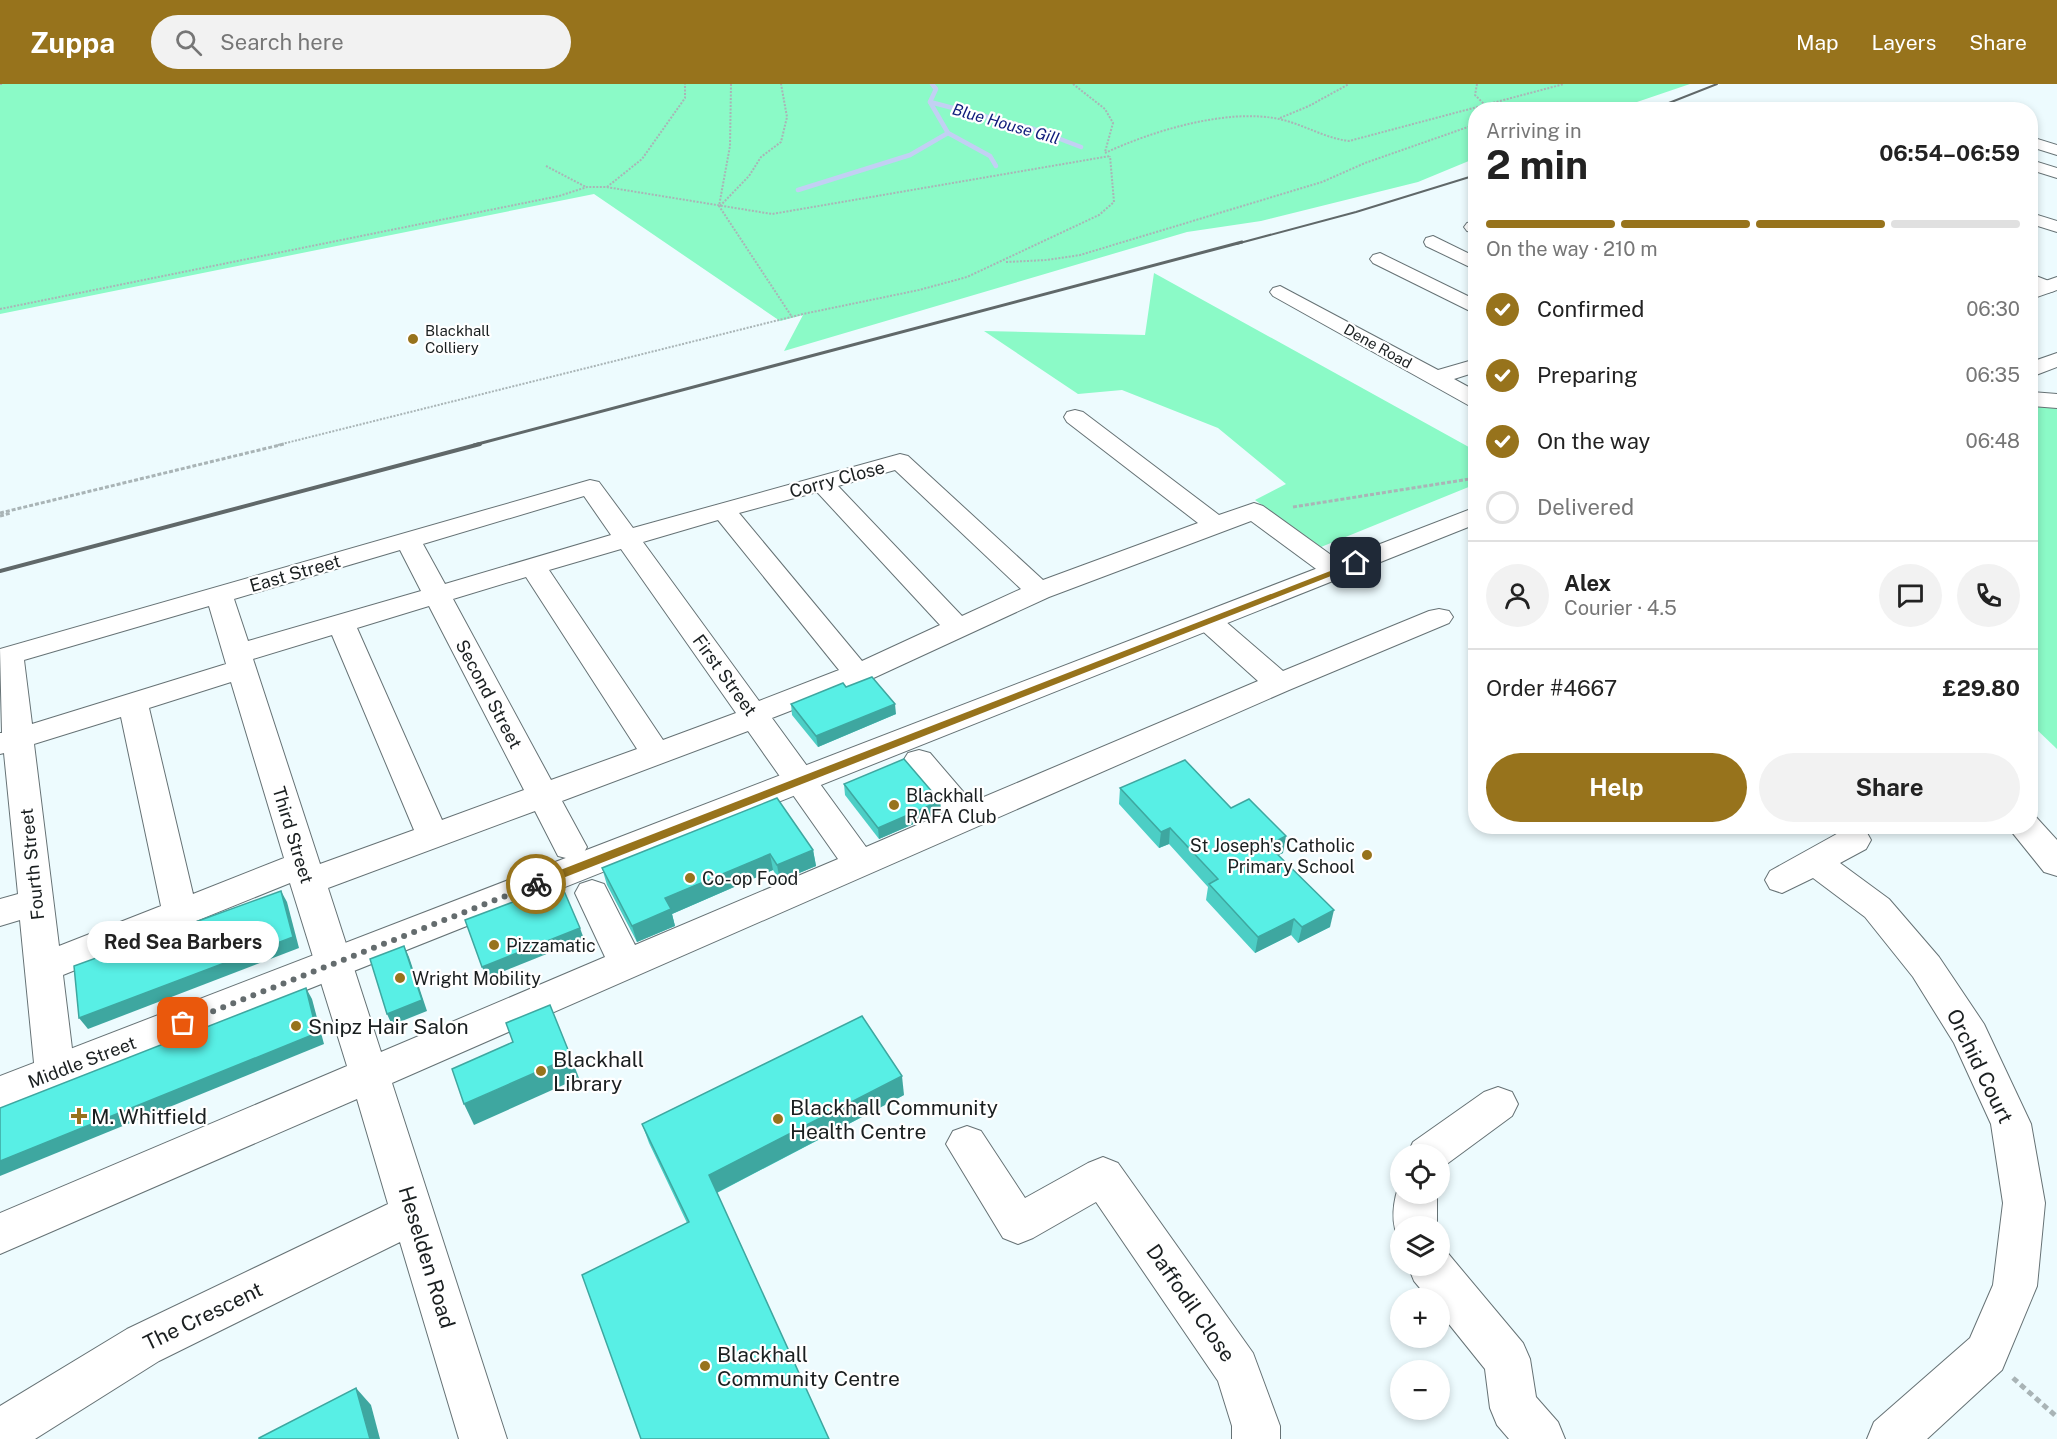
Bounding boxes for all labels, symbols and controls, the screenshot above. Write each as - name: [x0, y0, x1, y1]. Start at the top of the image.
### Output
- search box: [151, 15, 571, 69]
- text: Zuppa: [30, 26, 115, 59]
- icon: search: [172, 26, 205, 59]
- text: Search here: [220, 29, 344, 55]
- text: Map: [1796, 30, 1839, 55]
- text: Layers: [1872, 30, 1936, 55]
- text: Share: [1969, 30, 2027, 55]
- water label: Blue House Gill: [950, 100, 1062, 148]
- text: Arriving in: [1486, 119, 1581, 143]
- text: 06:54–06:59: [1879, 140, 2020, 166]
- text: 2 min: [1486, 142, 1588, 188]
- text: On the way · 210 m: [1486, 237, 1658, 261]
- icon: check: [1486, 293, 1519, 326]
- text: Confirmed: [1537, 296, 1644, 322]
- text: 06:30: [1966, 297, 2020, 321]
- street label: Dene Road: [1341, 320, 1415, 372]
- place label: Blackhall Colliery: [425, 322, 490, 356]
- marker: Blackhall Colliery: [406, 332, 420, 346]
- icon: check: [1486, 359, 1519, 392]
- text: Preparing: [1537, 362, 1638, 388]
- text: 06:35: [1966, 363, 2020, 387]
- icon: check: [1486, 425, 1519, 458]
- text: On the way: [1537, 428, 1650, 454]
- text: 06:48: [1966, 429, 2020, 453]
- street label: Corry Close: [787, 456, 887, 502]
- text: Delivered: [1537, 494, 1634, 520]
- pin: [1330, 537, 1381, 588]
- icon: home: [1339, 546, 1372, 579]
- street label: East Street: [247, 550, 343, 596]
- button: person: [1486, 564, 1549, 627]
- button: chat: [1879, 564, 1942, 627]
- button: phone: [1957, 564, 2020, 627]
- text: Alex: [1564, 570, 1611, 596]
- text: Courier · 4.5: [1564, 596, 1677, 620]
- street label: First Street: [689, 630, 761, 720]
- street label: Second Street: [452, 636, 526, 752]
- text: Order #4667: [1486, 675, 1617, 701]
- text: £29.80: [1942, 675, 2020, 701]
- button: Help: [1486, 753, 1747, 822]
- button: Share: [1759, 753, 2020, 822]
- street label: Third Street: [268, 784, 318, 886]
- place label: Blackhall RAFA Club: [906, 785, 997, 827]
- marker: Blackhall RAFA Club: [887, 798, 901, 812]
- street label: Fourth Street: [16, 807, 48, 921]
- place label: St Joseph's Catholic Primary School: [1190, 835, 1355, 877]
- marker: St Joseph's Catholic Primary School: [1360, 848, 1374, 862]
- courier: [506, 854, 566, 914]
- icon: bike: [520, 868, 553, 901]
- place label: Co-op Food: [702, 868, 798, 889]
- marker: Co-op Food: [683, 871, 697, 885]
- callout: Red Sea Barbers: [87, 921, 279, 963]
- text: Red Sea Barbers: [104, 930, 262, 954]
- place label: Pizzamatic: [506, 935, 596, 956]
- marker: Pizzamatic: [487, 938, 501, 952]
- place label: Wright Mobility: [412, 968, 541, 989]
- marker: Wright Mobility: [393, 971, 407, 985]
- pin: [157, 997, 208, 1048]
- street label: Orchid Court: [1942, 1005, 2018, 1127]
- icon: bag: [166, 1006, 199, 1039]
- place label: Snipz Hair Salon: [308, 1014, 469, 1039]
- marker: Snipz Hair Salon: [289, 1019, 303, 1033]
- street label: Middle Street: [25, 1032, 139, 1092]
- place label: Blackhall Library: [553, 1047, 644, 1096]
- marker: Blackhall Library: [534, 1064, 548, 1078]
- place label: Blackhall Community Health Centre: [790, 1095, 998, 1144]
- place label: M. Whitfield: [91, 1104, 207, 1129]
- marker: M. Whitfield: [72, 1109, 86, 1123]
- marker: Blackhall Community Health Centre: [771, 1112, 785, 1126]
- map controls: [1390, 1144, 1450, 1420]
- button: locate: [1390, 1144, 1450, 1204]
- street label: Heselden Road: [393, 1183, 461, 1331]
- button: layers: [1390, 1216, 1450, 1276]
- street label: Daffodil Close: [1141, 1239, 1241, 1367]
- street label: The Crescent: [139, 1276, 267, 1356]
- button: +: [1390, 1288, 1450, 1348]
- place label: Blackhall Community Centre: [717, 1342, 900, 1391]
- marker: Blackhall Community Centre: [698, 1359, 712, 1373]
- button: −: [1390, 1360, 1450, 1420]

